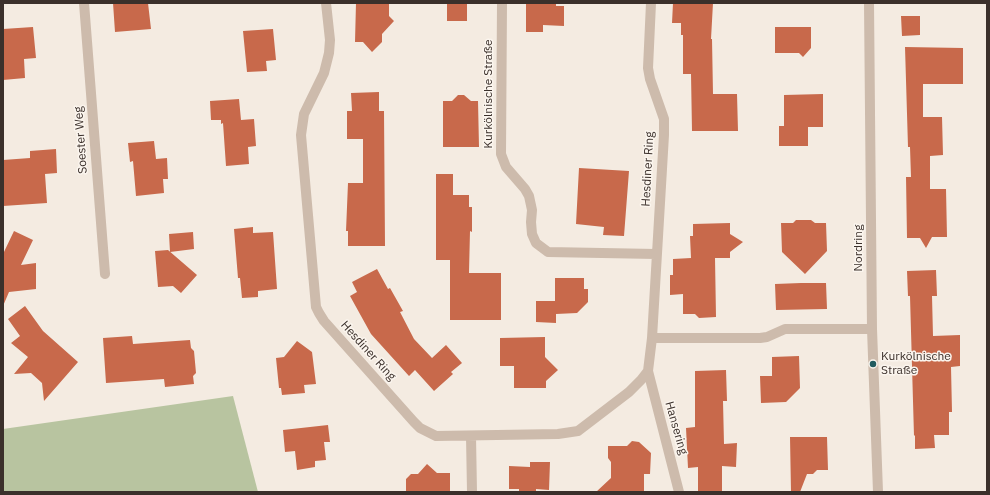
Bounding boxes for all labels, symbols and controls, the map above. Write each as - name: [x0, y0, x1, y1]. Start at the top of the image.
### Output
- street label: Kurkölnische Straße: [482, 40, 496, 148]
- street label: Soester Weg: [71, 106, 91, 174]
- street label: Hesdiner Ring: [639, 131, 657, 207]
- street label: Nordring: [852, 224, 866, 272]
- street label: Hesdiner Ring: [337, 318, 399, 384]
- place label: Kurkölnische Straße: [881, 350, 951, 378]
- marker: Kurkölnische Straße: [868, 359, 878, 369]
- street label: Hansering: [662, 400, 690, 456]

